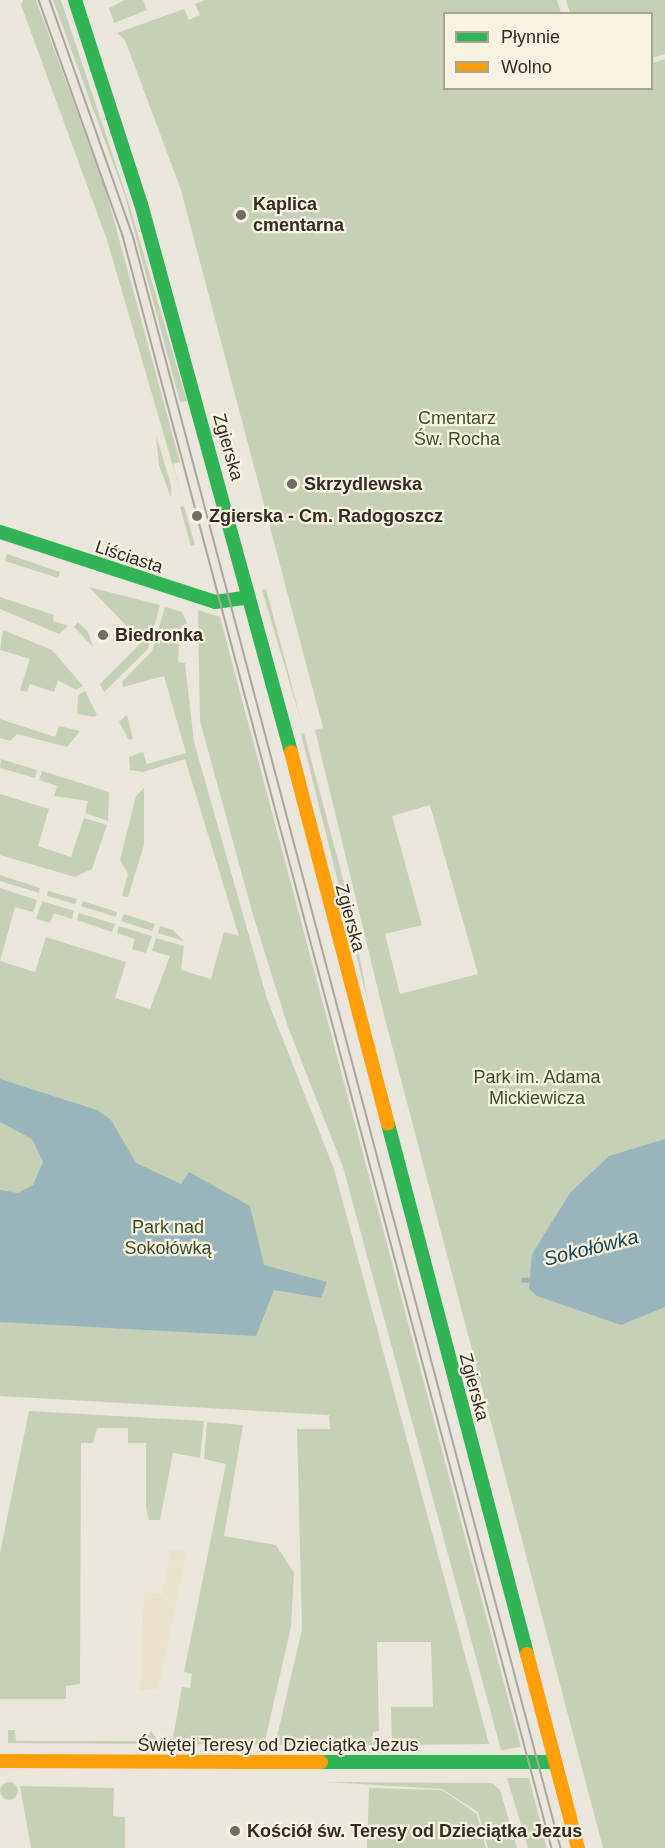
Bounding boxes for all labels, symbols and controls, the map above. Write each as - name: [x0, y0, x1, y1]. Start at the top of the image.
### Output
- legend: [443, 12, 653, 90]
- text: Płynnie: [501, 27, 560, 47]
- text: Wolno: [501, 57, 552, 77]
- place label: Kaplica cmentarna: [253, 194, 344, 236]
- marker: Kaplica cmentarna: [234, 208, 248, 222]
- park label: Cmentarz Św. Rocha: [414, 408, 500, 450]
- street label: Zgierska: [208, 411, 248, 483]
- place label: Skrzydlewska: [304, 473, 422, 495]
- marker: Skrzydlewska: [285, 477, 299, 491]
- place label: Zgierska - Cm. Radogoszcz: [209, 505, 443, 527]
- marker: Zgierska - Cm. Radogoszcz: [190, 509, 204, 523]
- street label: Liściasta: [92, 536, 166, 578]
- place label: Biedronka: [115, 624, 203, 646]
- marker: Biedronka: [96, 628, 110, 642]
- street label: Zgierska: [331, 882, 369, 954]
- park label: Park im. Adama Mickiewicza: [473, 1067, 601, 1110]
- park label: Park nad Sokołówką: [124, 1217, 212, 1260]
- water label: Sokołówka: [541, 1225, 641, 1271]
- street label: Zgierska: [455, 1351, 493, 1423]
- street label: Świętej Teresy od Dzieciątka Jezus: [137, 1734, 419, 1756]
- place label: Kościół św. Teresy od Dzieciątka Jezus: [247, 1820, 582, 1842]
- marker: Kościół św. Teresy od Dzieciątka Jezus: [228, 1824, 242, 1838]

